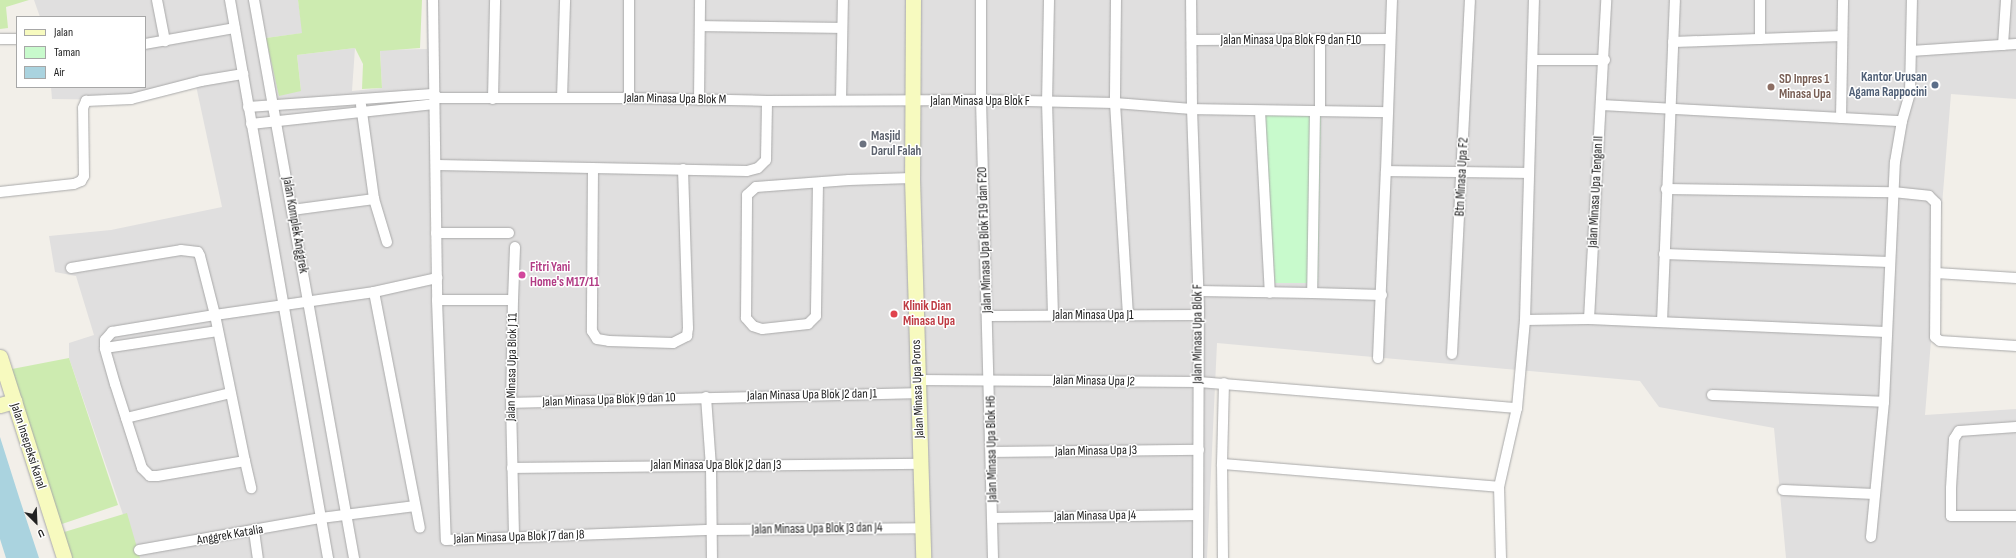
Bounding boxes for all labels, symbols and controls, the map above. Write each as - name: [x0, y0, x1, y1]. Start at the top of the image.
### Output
- legend: [16, 16, 146, 88]
- text: Jalan: [54, 25, 73, 40]
- street label: Jalan Minasa Upa Blok F9 dan F10: [1221, 32, 1361, 48]
- text: Taman: [54, 45, 80, 60]
- text: Air: [54, 65, 65, 80]
- place label: Kantor Urusan Agama Rappocini: [1849, 70, 1927, 101]
- place label: SD Inpres 1 Minasa Upa: [1779, 72, 1831, 103]
- marker: Kantor Urusan Agama Rappocini: [1930, 80, 1940, 90]
- marker: SD Inpres 1 Minasa Upa: [1766, 82, 1776, 92]
- street label: Jalan Minasa Upa Blok M: [624, 90, 726, 108]
- street label: Jalan Minasa Upa Blok F: [930, 93, 1030, 109]
- place label: Masjid Darul Falah: [871, 129, 921, 160]
- street label: Jalan Minasa Upa Tengan II: [1585, 136, 1607, 248]
- street label: Btn Minasa Upa F2: [1452, 137, 1472, 217]
- marker: Masjid Darul Falah: [858, 139, 868, 149]
- street label: Jalan Minasa Upa Blok F19 dan F20: [975, 167, 995, 313]
- street label: Jalan Komplek Anggrek: [279, 176, 311, 274]
- place label: Fitri Yani Home's M17/11: [530, 260, 599, 291]
- marker: Fitri Yani Home's M17/11: [517, 270, 527, 280]
- street label: Jalan Minasa Upa Blok F: [1190, 284, 1206, 384]
- place label: Klinik Dian Minasa Upa: [903, 299, 955, 330]
- street label: Jalan Minasa Upa J1: [1052, 307, 1134, 323]
- marker: Klinik Dian Minasa Upa: [888, 308, 900, 320]
- street label: Jalan Minasa Upa Blok J 11: [503, 313, 521, 421]
- street label: Jalan Minasa Upa Poros: [908, 340, 928, 438]
- street label: Jalan Minasa Upa J2: [1053, 372, 1135, 390]
- street label: Jalan Minasa Upa Blok J2 dan J1: [747, 386, 877, 404]
- street label: Jalan Minasa Upa Blok J9 dan 10: [542, 390, 676, 410]
- street label: Jalan Minasa Upa Blok H6: [983, 395, 1001, 503]
- street label: Jalan Insepeksi Kanal: [7, 401, 49, 491]
- street label: Jalan Minasa Upa J3: [1055, 442, 1137, 460]
- street label: Jalan Minasa Upa Blok J2 dan J3: [651, 457, 781, 473]
- north arrow: [16, 502, 56, 542]
- street label: Jalan Minasa Upa J4: [1054, 507, 1136, 525]
- street label: Jalan Minasa Upa Blok J3 dan J4: [751, 520, 883, 538]
- street label: Anggrek Katalia: [195, 521, 265, 549]
- text: U: [36, 526, 46, 541]
- street label: Jalan Minasa Upa Blok J7 dan J8: [453, 527, 585, 547]

